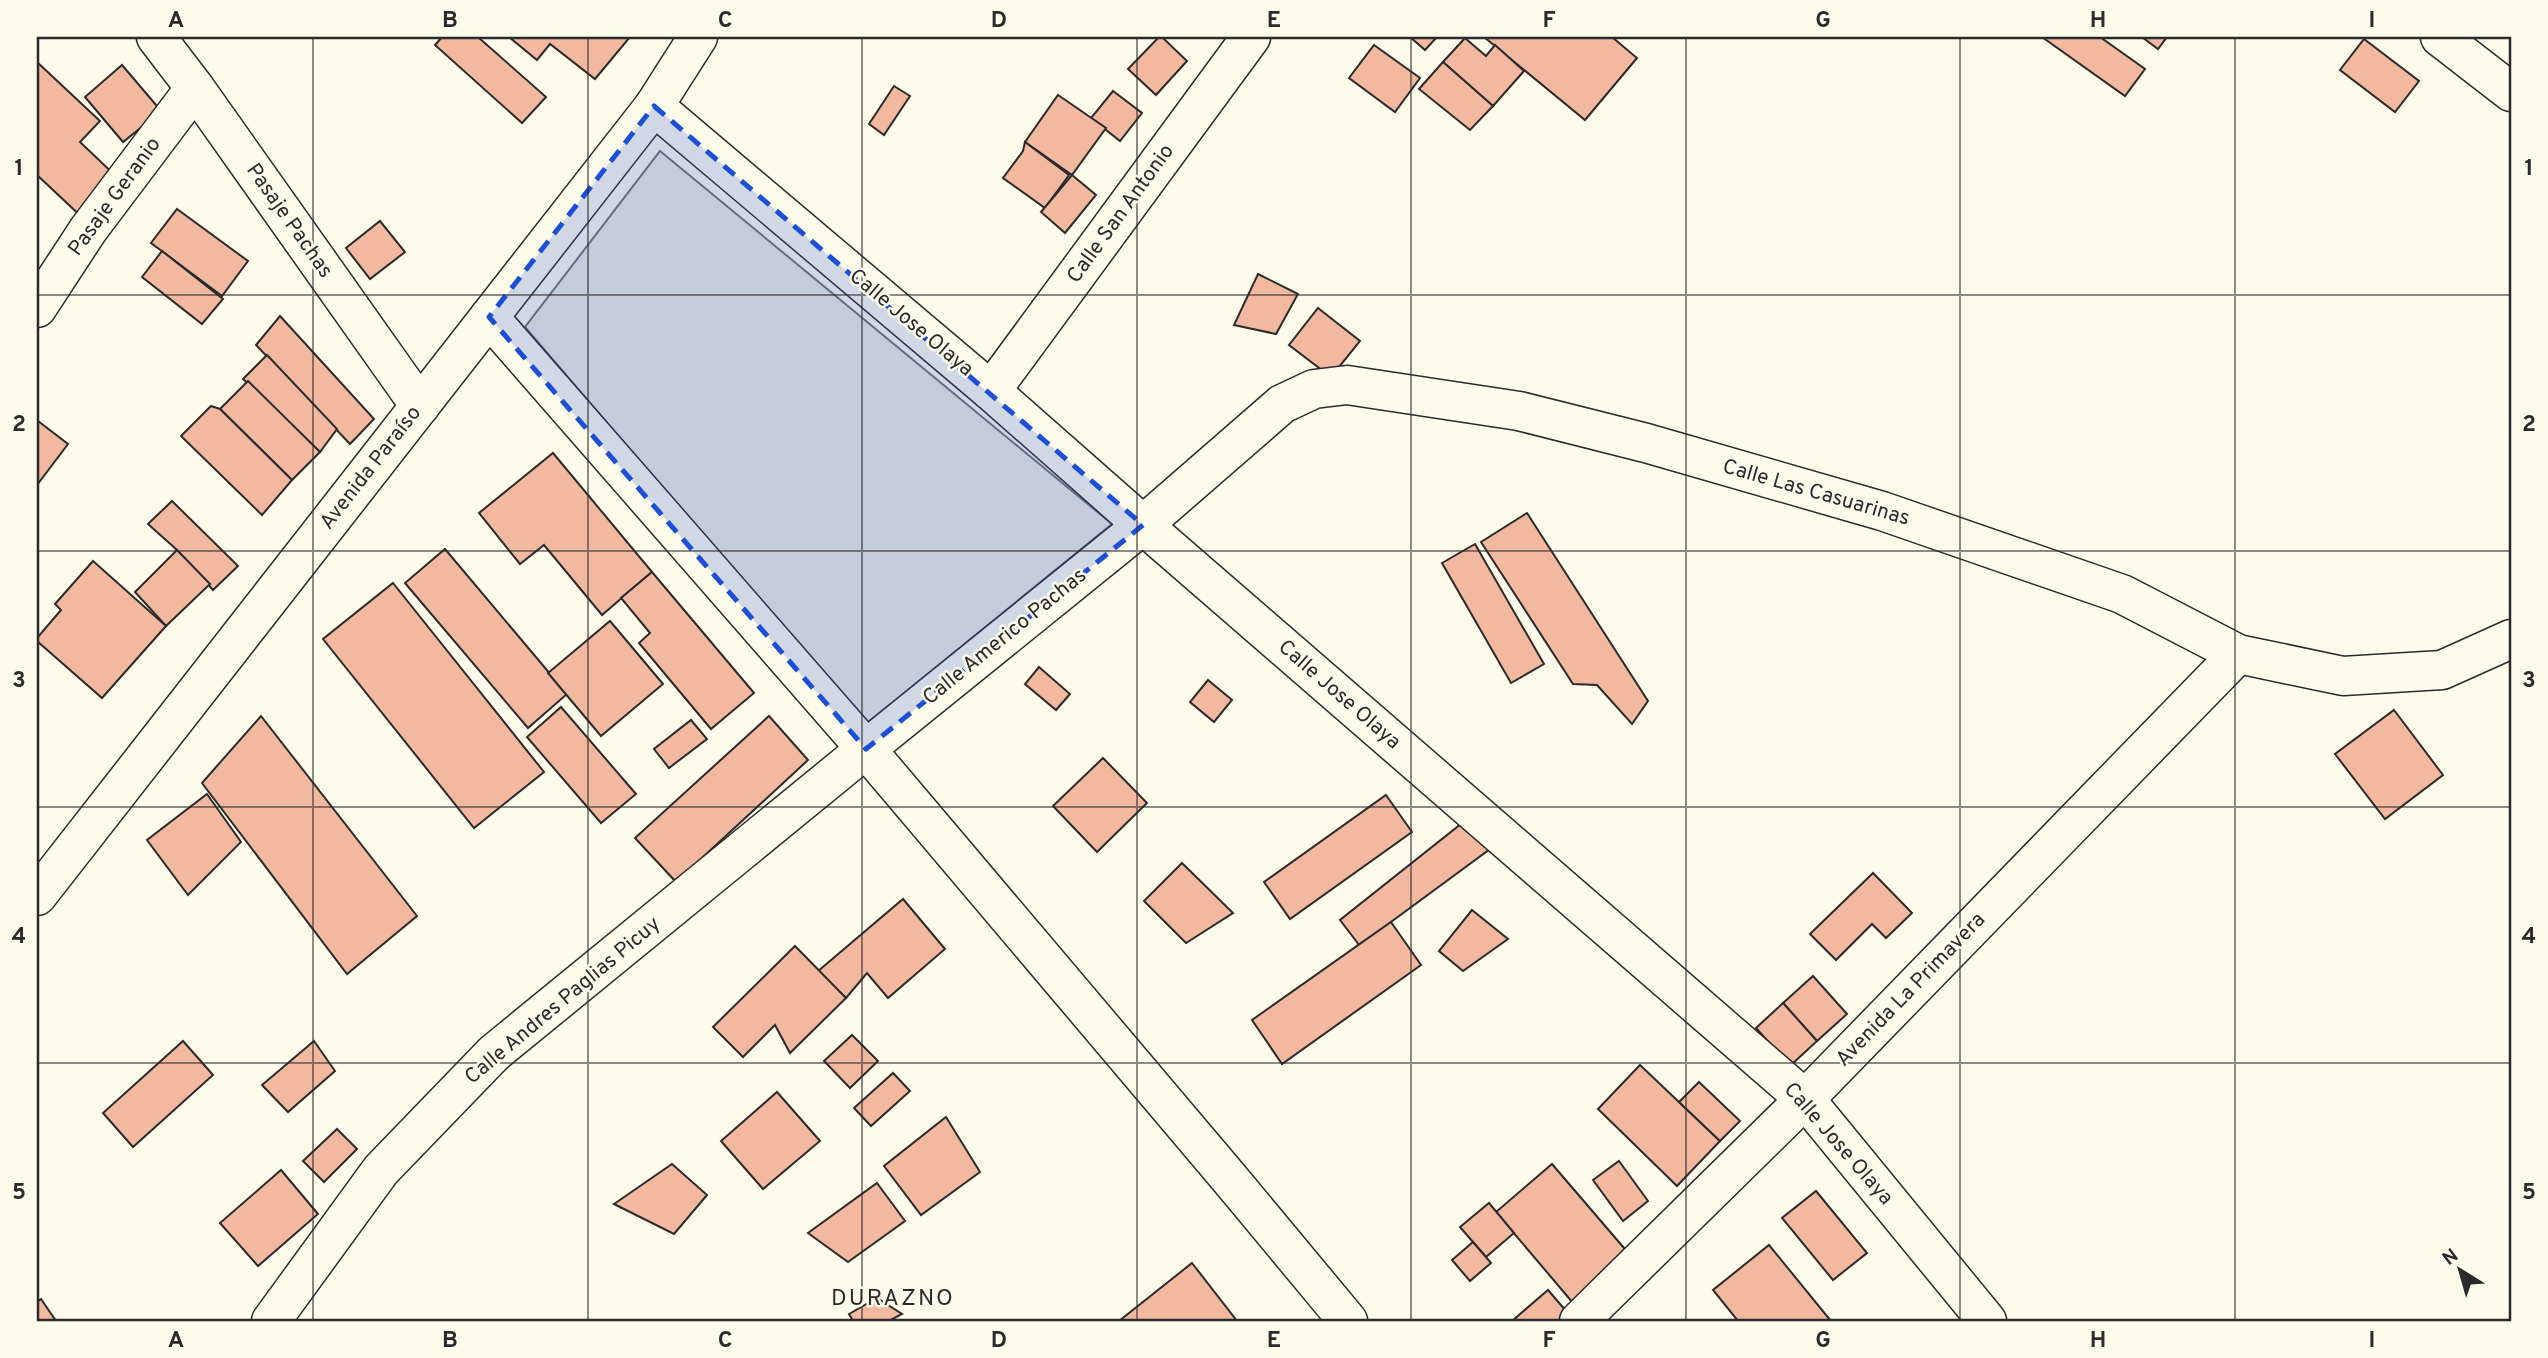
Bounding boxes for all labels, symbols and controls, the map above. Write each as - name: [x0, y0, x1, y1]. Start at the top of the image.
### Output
- text: A: [168, 7, 184, 36]
- text: B: [442, 7, 458, 36]
- text: C: [718, 7, 732, 36]
- text: D: [991, 7, 1007, 36]
- text: E: [1267, 7, 1281, 36]
- text: F: [1542, 7, 1556, 36]
- text: G: [1815, 7, 1831, 36]
- text: H: [2090, 7, 2106, 36]
- text: I: [2369, 7, 2375, 36]
- street label: Pasaje Geranio: [63, 132, 167, 262]
- street label: Calle San Antonio: [1061, 139, 1181, 289]
- text: 1: [14, 155, 24, 184]
- text: 1: [2524, 155, 2534, 184]
- street label: Pasaje Pachas: [239, 158, 339, 284]
- street label: Calle Jose Olaya: [843, 263, 979, 383]
- street label: Avenida Paraíso: [314, 401, 428, 535]
- text: 2: [12, 411, 26, 440]
- text: 2: [2522, 411, 2536, 440]
- street label: Calle Las Casuarinas: [1719, 453, 1913, 533]
- street label: Calle Americo Pachas: [918, 563, 1092, 711]
- street label: Calle Jose Olaya: [1272, 634, 1406, 756]
- text: 3: [12, 667, 26, 696]
- text: 3: [2522, 667, 2536, 696]
- street label: Avenida La Primavera: [1830, 907, 1992, 1073]
- street label: Calle Andres Paglias Picuy: [460, 911, 666, 1091]
- text: 4: [12, 923, 26, 952]
- text: 4: [2522, 923, 2536, 952]
- street label: Calle Jose Olaya: [1777, 1077, 1899, 1211]
- text: 5: [12, 1179, 26, 1208]
- text: 5: [2522, 1179, 2536, 1208]
- north arrow: [2426, 1236, 2496, 1306]
- text: N: [2438, 1244, 2464, 1272]
- district label: DURAZNO: [831, 1285, 955, 1314]
- text: A: [168, 1327, 184, 1356]
- text: B: [442, 1327, 458, 1356]
- text: C: [718, 1327, 732, 1356]
- text: D: [991, 1327, 1007, 1356]
- text: E: [1267, 1327, 1281, 1356]
- text: F: [1542, 1327, 1556, 1356]
- text: G: [1815, 1327, 1831, 1356]
- text: H: [2090, 1327, 2106, 1356]
- text: I: [2369, 1327, 2375, 1356]

